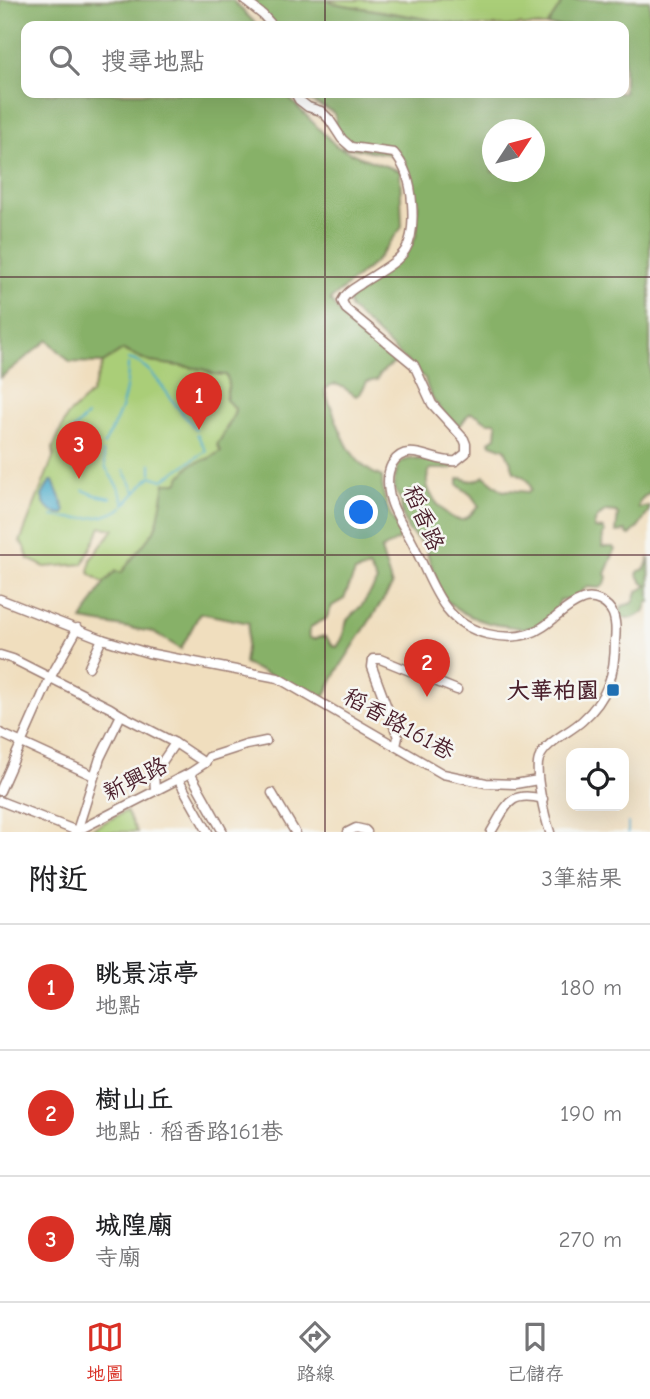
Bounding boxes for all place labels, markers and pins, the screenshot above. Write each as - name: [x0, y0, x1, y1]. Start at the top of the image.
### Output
- pin: 1: [176, 372, 222, 430]
- pin: 3: [56, 421, 102, 479]
- pin: 2: [404, 639, 450, 697]
- place label: 大華柏園: [507, 677, 599, 704]
- marker: 大華柏園: [605, 682, 621, 698]

